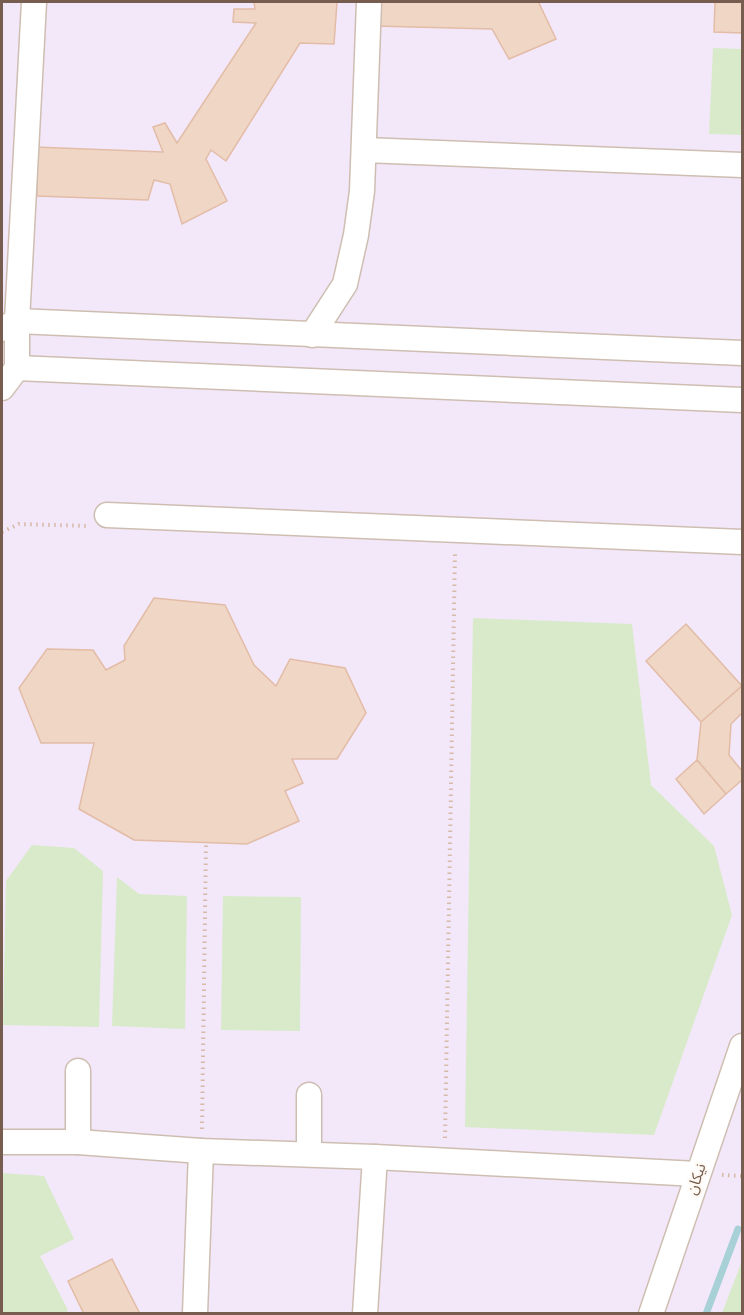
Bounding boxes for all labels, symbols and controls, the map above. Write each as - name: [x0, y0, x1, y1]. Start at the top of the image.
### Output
- street label: نیکان: [682, 1161, 710, 1197]

